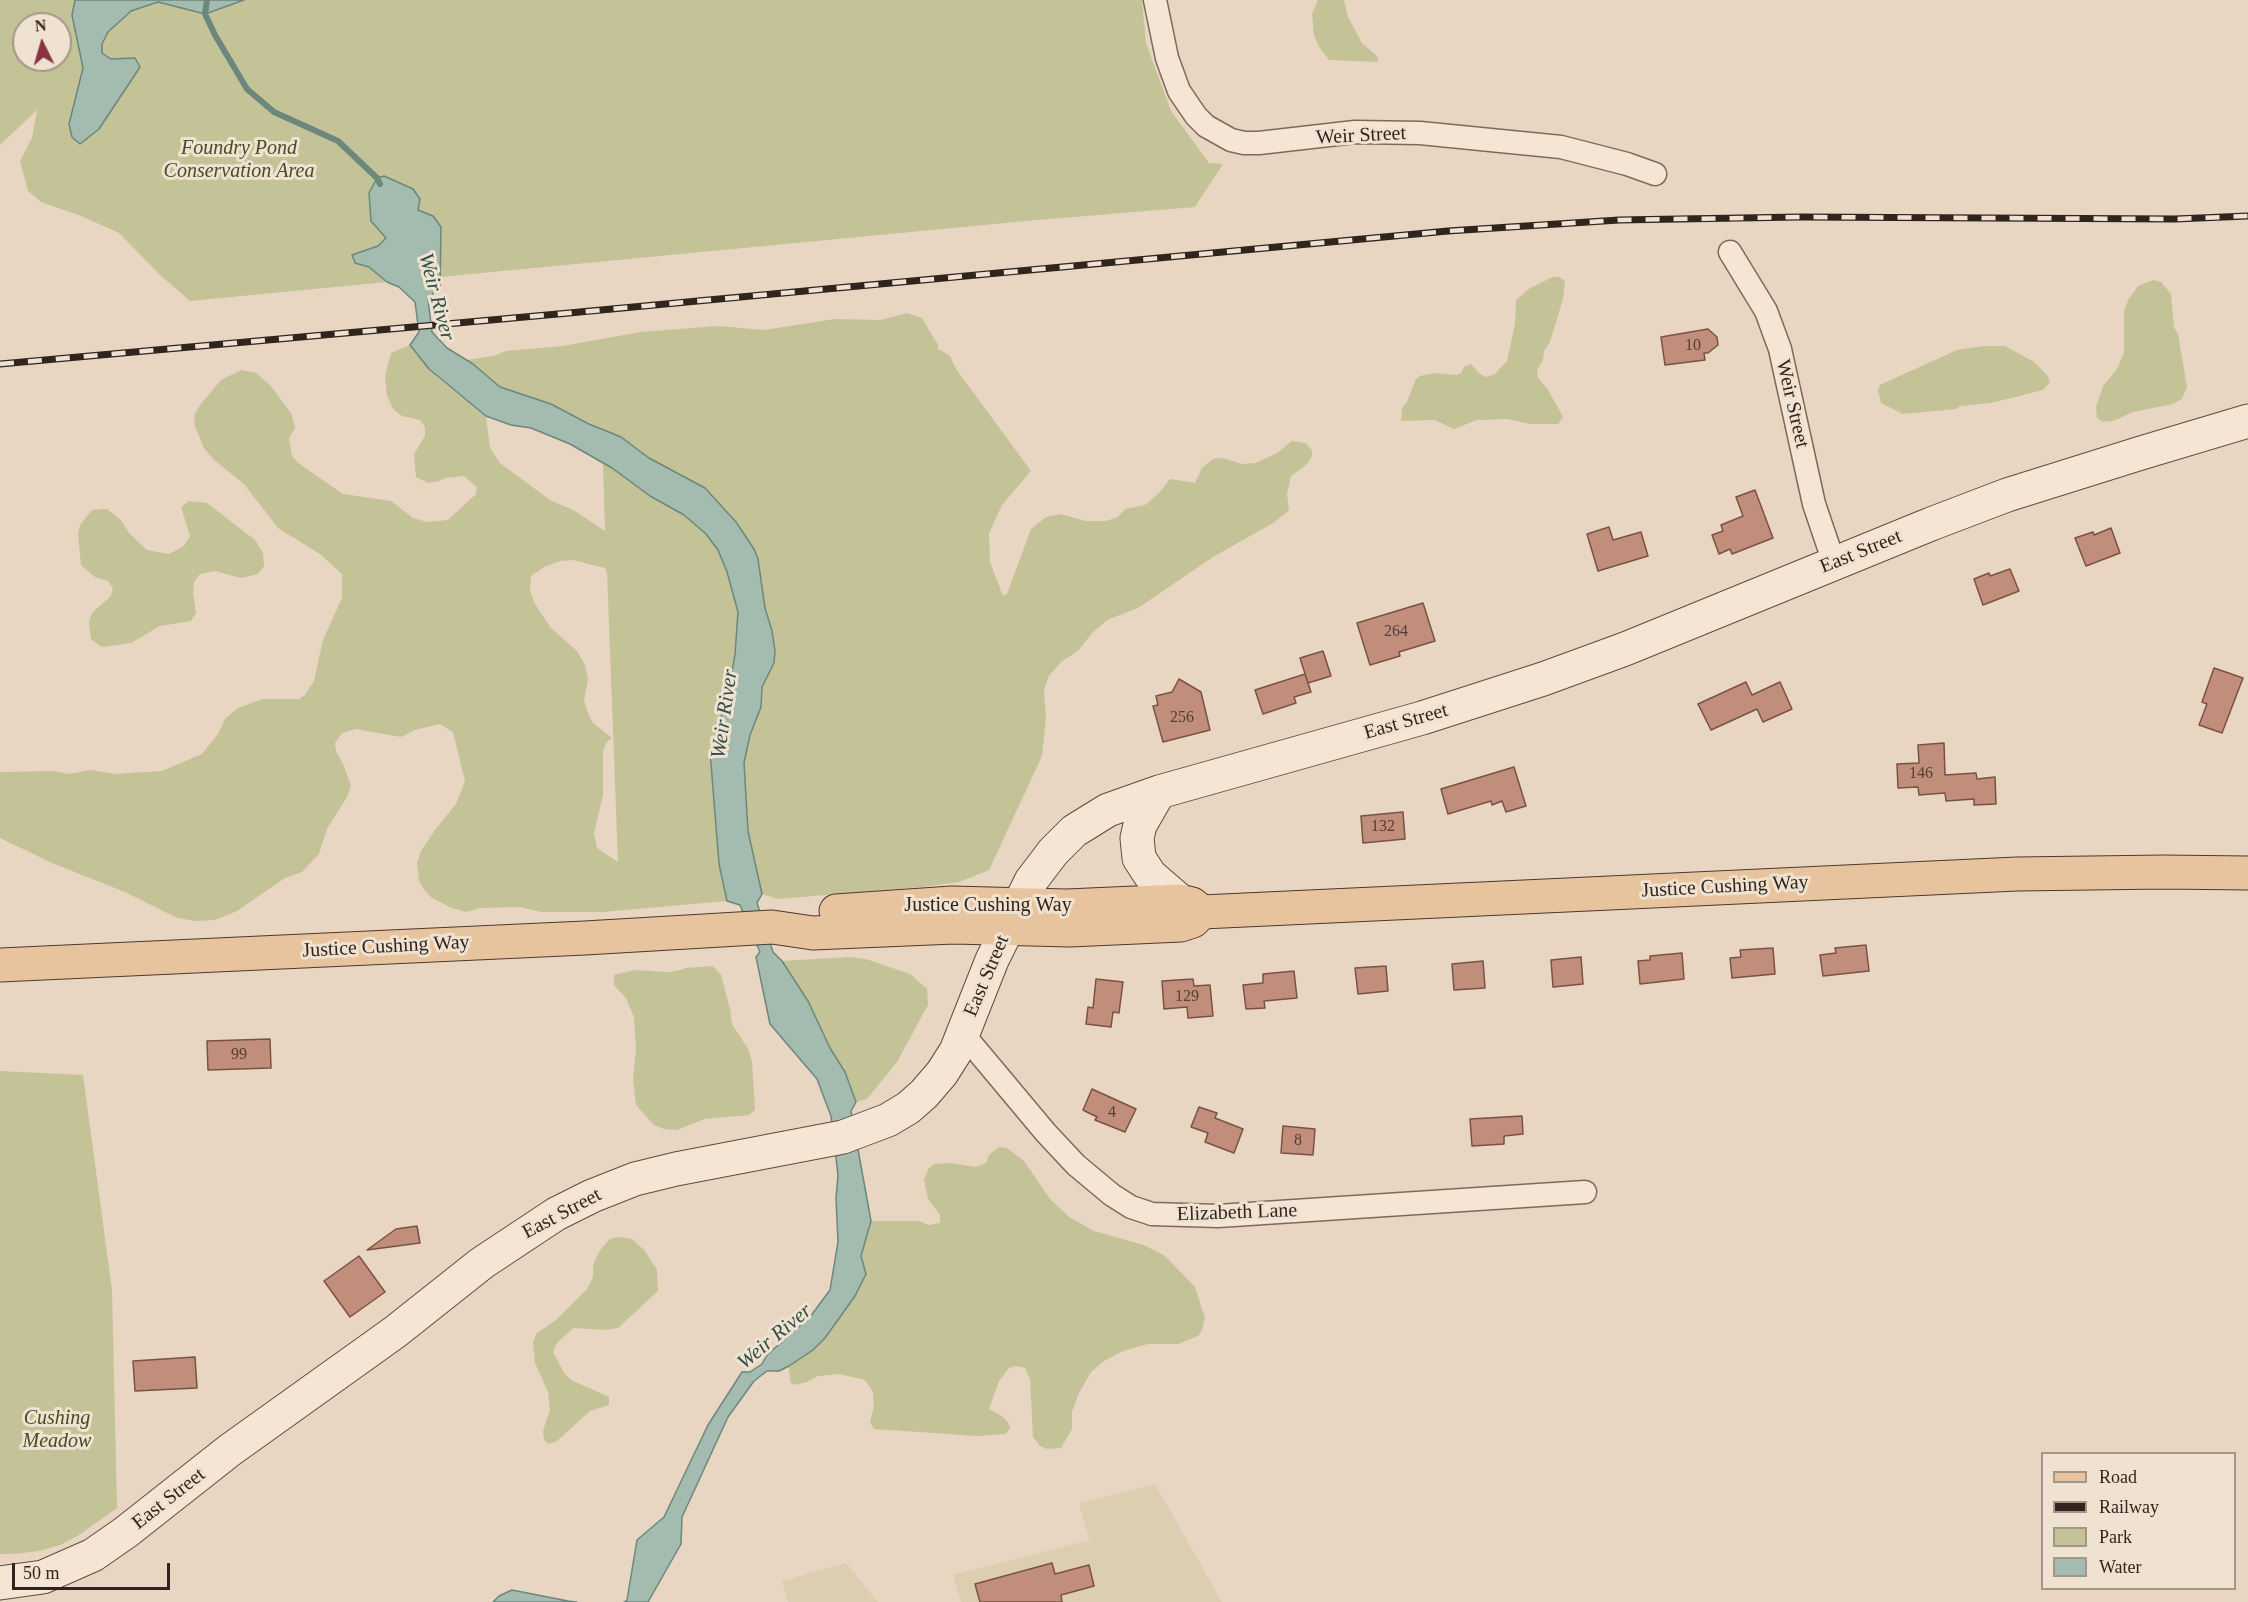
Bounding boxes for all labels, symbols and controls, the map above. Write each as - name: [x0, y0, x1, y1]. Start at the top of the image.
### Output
- north arrow: [12, 12, 72, 72]
- text: N: [34, 17, 47, 35]
- street label: Weir Street: [1315, 122, 1407, 150]
- park label: Foundry Pond Conservation Area: [164, 137, 314, 184]
- water label: Weir River: [412, 250, 460, 344]
- house number: 10: [1685, 336, 1701, 356]
- street label: Weir Street: [1770, 357, 1814, 451]
- street label: East Street: [1817, 525, 1905, 579]
- house number: 264: [1384, 622, 1408, 642]
- water label: Weir River: [706, 668, 744, 760]
- street label: East Street: [1361, 699, 1451, 745]
- house number: 256: [1170, 708, 1194, 728]
- house number: 146: [1909, 764, 1933, 784]
- house number: 132: [1371, 817, 1395, 837]
- street label: Justice Cushing Way: [1641, 871, 1809, 903]
- street label: Justice Cushing Way: [904, 894, 1072, 918]
- street label: Justice Cushing Way: [302, 931, 470, 963]
- street label: East Street: [959, 932, 1015, 1020]
- house number: 129: [1175, 987, 1199, 1007]
- house number: 99: [231, 1045, 247, 1065]
- house number: 4: [1108, 1103, 1116, 1123]
- house number: 8: [1294, 1131, 1302, 1151]
- street label: East Street: [518, 1183, 606, 1245]
- street label: Elizabeth Lane: [1176, 1199, 1298, 1227]
- water label: Weir River: [733, 1299, 817, 1375]
- park label: Cushing Meadow: [23, 1407, 91, 1454]
- legend: [2041, 1452, 2236, 1590]
- street label: East Street: [128, 1463, 210, 1535]
- text: Road: [2099, 1467, 2137, 1487]
- text: Railway: [2099, 1497, 2159, 1517]
- text: Park: [2099, 1527, 2132, 1547]
- scale bar: [15, 1551, 172, 1589]
- text: Water: [2099, 1557, 2142, 1577]
- text: 50 m: [23, 1563, 60, 1583]

